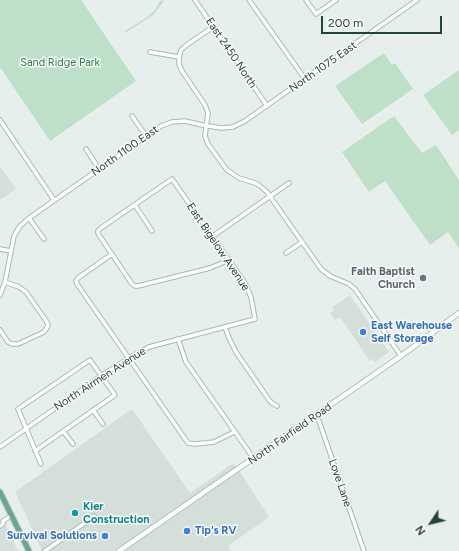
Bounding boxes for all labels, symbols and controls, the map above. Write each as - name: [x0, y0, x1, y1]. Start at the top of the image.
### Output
- scale bar: [323, 8, 444, 34]
- street label: East 2450 North: [203, 15, 259, 91]
- text: 200 m: [328, 16, 363, 30]
- street label: North 1075 East: [287, 39, 359, 95]
- park label: Sand Ridge Park: [20, 56, 100, 70]
- street label: North 1100 East: [89, 123, 161, 179]
- street label: East Bigelow Avenue: [184, 201, 252, 293]
- place label: Faith Baptist Church: [351, 265, 415, 291]
- marker: Faith Baptist Church: [418, 273, 428, 283]
- place label: East Warehouse Self Storage: [371, 319, 452, 345]
- marker: East Warehouse Self Storage: [358, 327, 368, 337]
- street label: North Airmen Avenue: [52, 344, 148, 414]
- street label: North Fairfield Road: [246, 400, 334, 468]
- street label: Love Lane: [326, 457, 354, 509]
- place label: Kier Construction: [83, 500, 150, 526]
- north arrow: [411, 503, 451, 543]
- marker: Kier Construction: [70, 508, 80, 518]
- text: N: [413, 523, 429, 537]
- place label: Tip's RV: [195, 524, 236, 538]
- marker: Tip's RV: [182, 526, 192, 536]
- place label: Survival Solutions: [7, 529, 97, 543]
- marker: Survival Solutions: [100, 531, 110, 541]

